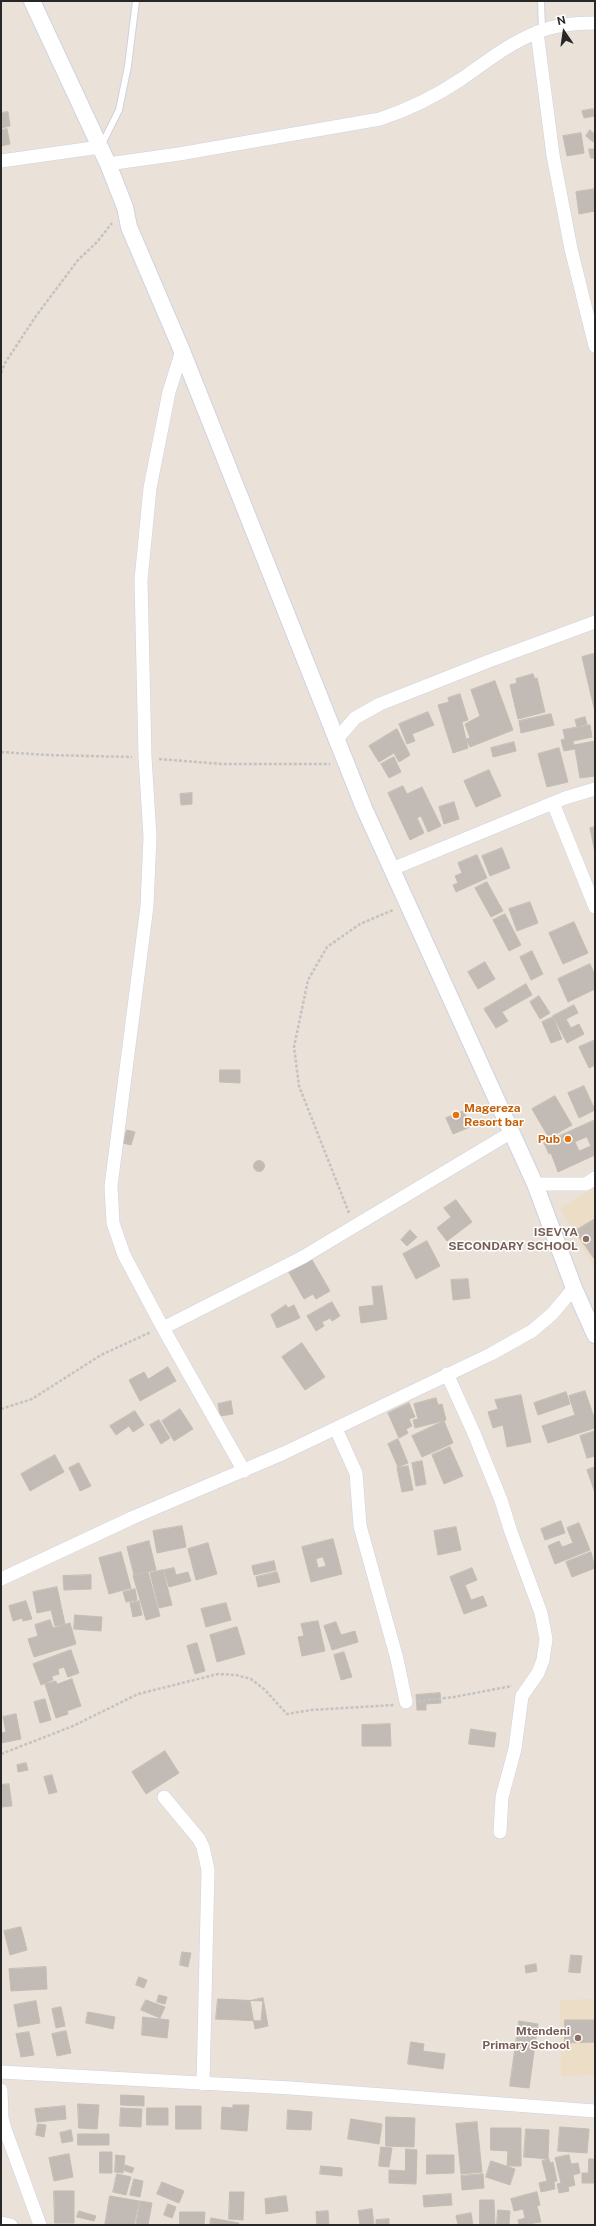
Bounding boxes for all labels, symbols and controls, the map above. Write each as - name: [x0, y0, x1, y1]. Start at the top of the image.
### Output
- north arrow: [544, 12, 584, 52]
- text: N: [556, 13, 567, 27]
- place label: Magereza Resort bar: [464, 1101, 524, 1129]
- marker: Magereza Resort bar: [451, 1110, 461, 1120]
- place label: Pub: [538, 1132, 560, 1146]
- marker: Pub: [563, 1134, 573, 1144]
- place label: ISEVYA SECONDARY SCHOOL: [448, 1225, 578, 1253]
- marker: ISEVYA SECONDARY SCHOOL: [581, 1234, 591, 1244]
- place label: Mtendeni Primary School: [482, 2024, 570, 2052]
- marker: Mtendeni Primary School: [573, 2033, 583, 2043]

